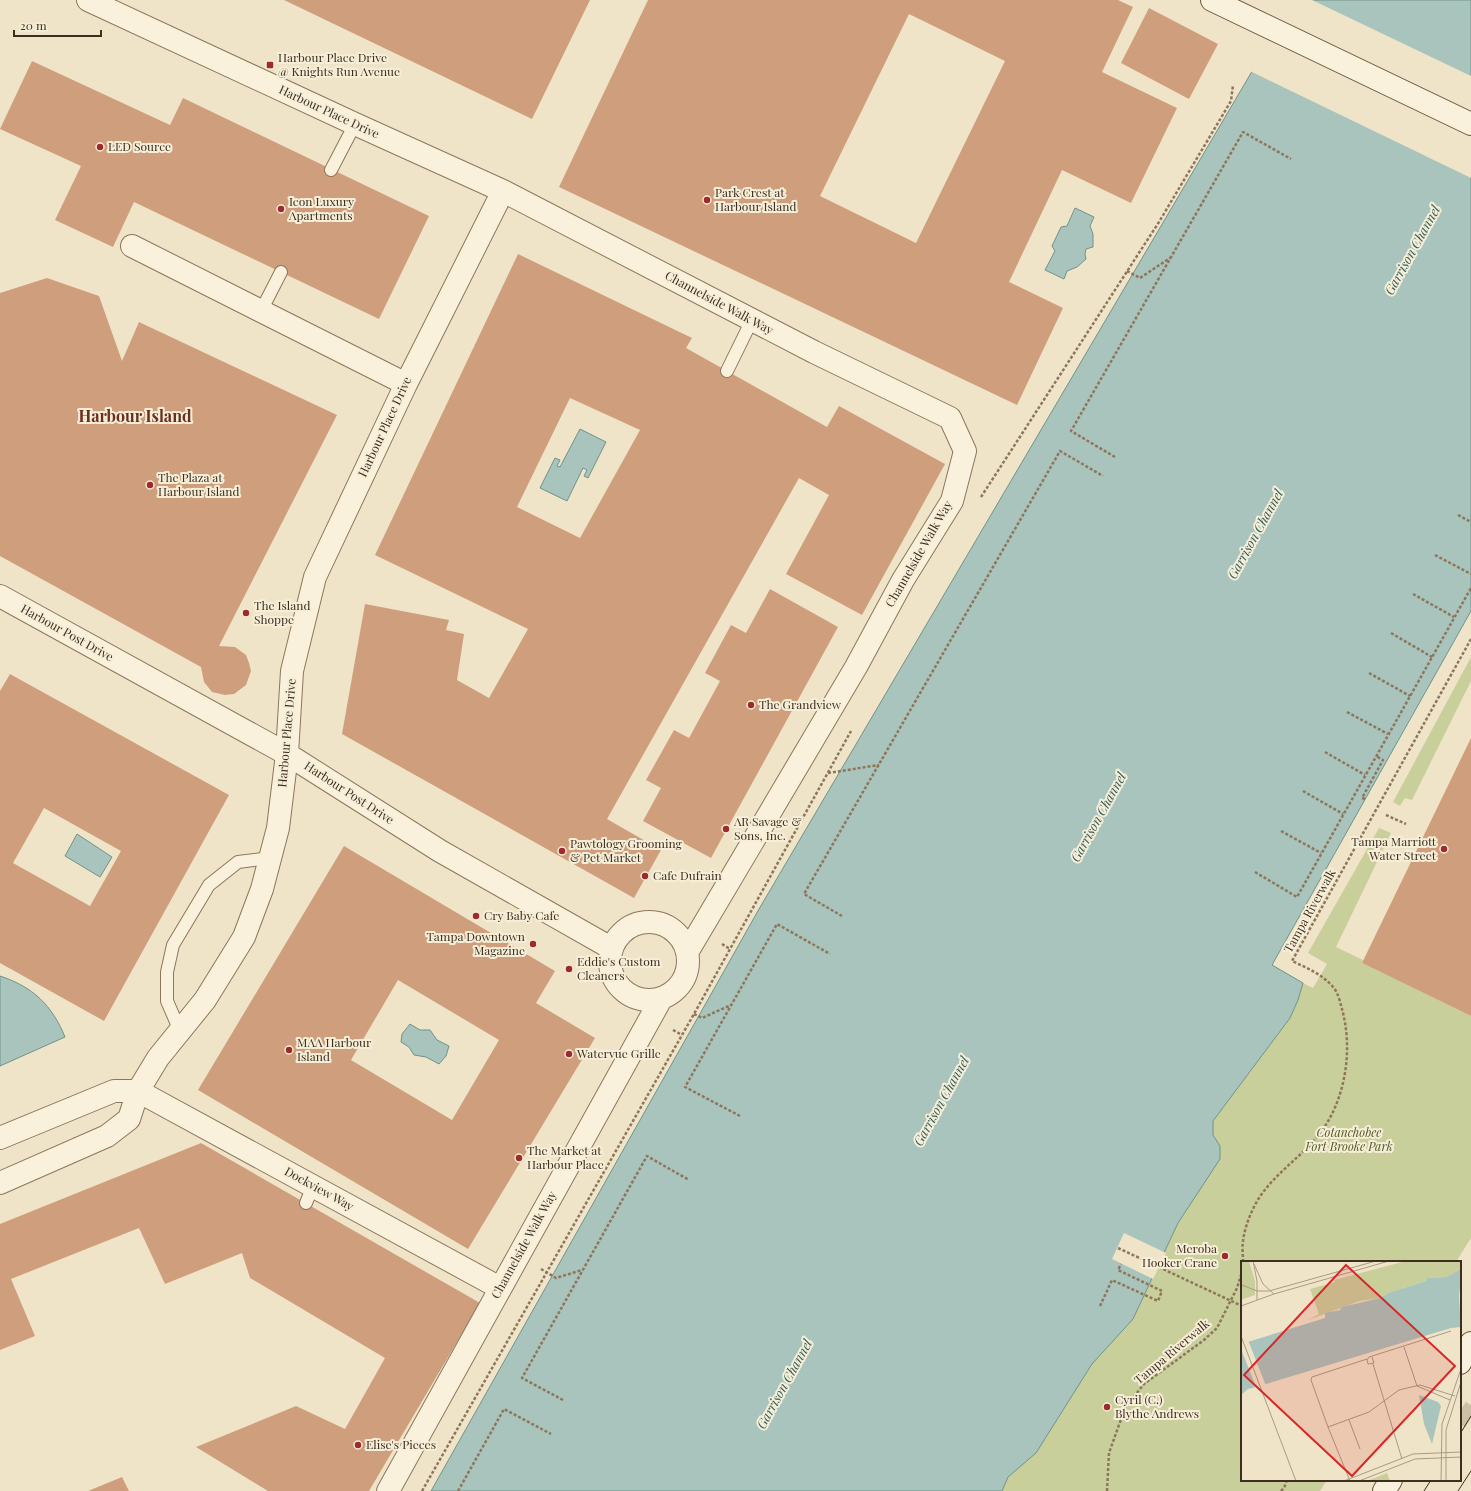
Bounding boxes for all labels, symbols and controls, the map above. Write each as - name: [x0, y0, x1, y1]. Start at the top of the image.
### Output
- scale bar: [14, 12, 101, 38]
- text: 20 m: [20, 17, 47, 33]
- place label: Harbour Place Drive @ Knights Run Avenue: [278, 49, 400, 79]
- marker: Harbour Place Drive @ Knights Run Avenue: [265, 60, 275, 70]
- street label: Harbour Place Drive: [277, 81, 382, 141]
- place label: LED Source: [108, 138, 171, 154]
- marker: LED Source: [95, 142, 105, 152]
- place label: Park Crest at Harbour Island: [715, 184, 796, 214]
- place label: Icon Luxury Apartments: [288, 193, 354, 223]
- marker: Park Crest at Harbour Island: [702, 195, 712, 205]
- water label: Garrison Channel: [1380, 201, 1444, 298]
- marker: Icon Luxury Apartments: [276, 204, 286, 214]
- street label: Channelside Walk Way: [662, 267, 776, 337]
- street label: Harbour Place Drive: [354, 374, 414, 479]
- district label: Harbour Island: [78, 405, 192, 426]
- place label: The Plaza at Harbour Island: [158, 469, 239, 499]
- marker: The Plaza at Harbour Island: [145, 480, 155, 490]
- water label: Garrison Channel: [1223, 485, 1287, 582]
- street label: Channelside Walk Way: [881, 497, 955, 610]
- place label: The Island Shoppe: [254, 597, 310, 627]
- street label: Harbour Post Drive: [18, 600, 117, 664]
- marker: The Island Shoppe: [241, 608, 251, 618]
- street label: Harbour Place Drive: [273, 678, 299, 788]
- place label: The Grandview: [759, 696, 842, 712]
- marker: The Grandview: [746, 700, 756, 710]
- street label: Harbour Post Drive: [302, 757, 397, 827]
- water label: Garrison Channel: [1066, 768, 1130, 865]
- place label: AR Savage & Sons, Inc.: [733, 813, 801, 843]
- marker: AR Savage & Sons, Inc.: [721, 824, 731, 834]
- place label: Tampa Marriott Water Street: [1351, 833, 1437, 863]
- place label: Pawtology Grooming & Pet Market: [570, 835, 683, 865]
- marker: Tampa Marriott Water Street: [1439, 844, 1449, 854]
- marker: Pawtology Grooming & Pet Market: [557, 846, 567, 856]
- street label: Tampa Riverwalk: [1279, 865, 1339, 955]
- place label: Cafe Dufrain: [653, 867, 722, 883]
- marker: Cafe Dufrain: [640, 871, 650, 881]
- place label: Cry Baby Cafe: [484, 907, 559, 923]
- marker: Cry Baby Cafe: [471, 911, 481, 921]
- place label: Tampa Downtown Magazine: [427, 928, 525, 958]
- marker: Tampa Downtown Magazine: [528, 939, 538, 949]
- place label: Eddie's Custom Cleaners: [577, 953, 661, 983]
- marker: Eddie's Custom Cleaners: [564, 964, 574, 974]
- place label: MAA Harbour Island: [297, 1034, 372, 1064]
- marker: MAA Harbour Island: [284, 1045, 294, 1055]
- place label: Watervue Grille: [576, 1045, 661, 1061]
- marker: Watervue Grille: [564, 1049, 574, 1059]
- water label: Garrison Channel: [909, 1052, 973, 1149]
- park label: Cotanchobee Fort Brooke Park: [1304, 1124, 1393, 1154]
- place label: The Market at Harbour Place: [527, 1142, 604, 1172]
- marker: The Market at Harbour Place: [514, 1153, 524, 1163]
- street label: Dockview Way: [282, 1163, 357, 1214]
- street label: Channelside Walk Way: [487, 1188, 559, 1301]
- place label: Meroba Hooker Crane: [1142, 1240, 1217, 1270]
- marker: Meroba Hooker Crane: [1220, 1251, 1230, 1261]
- inset map: [1241, 1261, 1461, 1481]
- street label: Tampa Riverwalk: [1130, 1315, 1213, 1387]
- water label: Garrison Channel: [752, 1335, 816, 1432]
- place label: Cyril (C.) Blythe Andrews: [1115, 1391, 1199, 1421]
- marker: Cyril (C.) Blythe Andrews: [1102, 1402, 1112, 1412]
- place label: Elise's Pieces: [366, 1436, 436, 1452]
- marker: Elise's Pieces: [353, 1440, 363, 1450]

